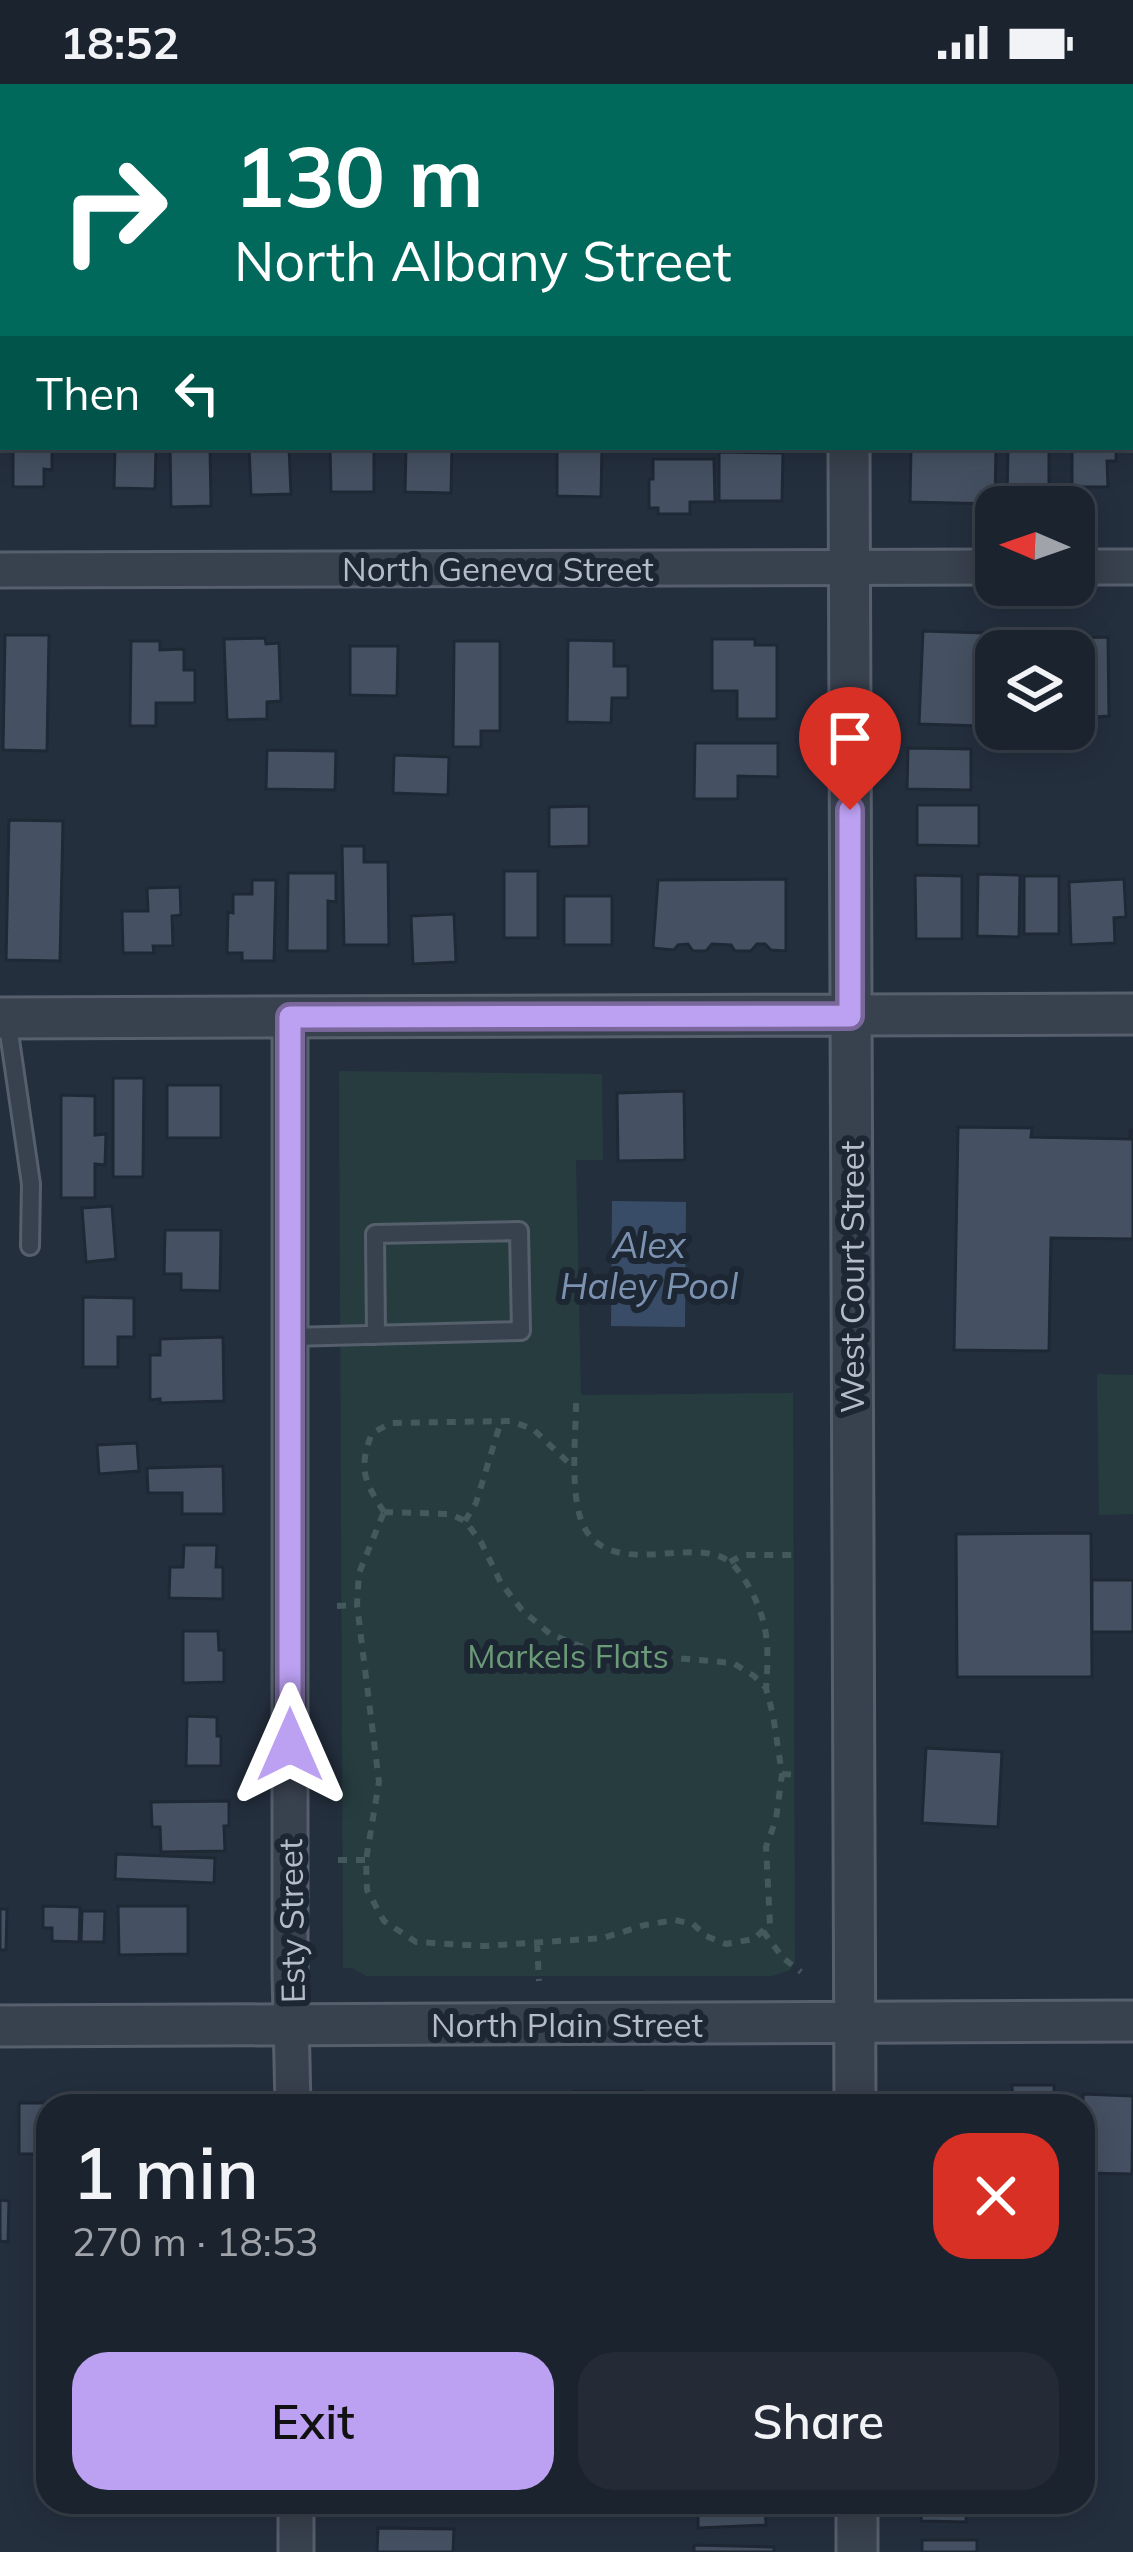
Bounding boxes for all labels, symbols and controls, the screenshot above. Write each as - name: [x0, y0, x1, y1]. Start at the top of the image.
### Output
- text: 18:52: [60, 14, 179, 70]
- text: 130 m: [234, 123, 484, 228]
- icon: right: [36, 132, 192, 288]
- text: North Albany Street: [234, 227, 732, 295]
- icon: left: [164, 360, 230, 426]
- text: Then: [36, 365, 140, 421]
- north arrow: [975, 486, 1095, 606]
- map controls: [975, 486, 1095, 750]
- street label: North Geneva Street: [342, 548, 654, 589]
- button: layers: [975, 630, 1095, 750]
- pin: [799, 687, 901, 810]
- icon: arrive: [817, 705, 883, 771]
- street label: West Court Street: [831, 1141, 872, 1413]
- water label: Alex Haley Pool: [560, 1222, 738, 1308]
- park label: Markels Flats: [467, 1635, 669, 1676]
- position arrow: [227, 1682, 353, 1808]
- street label: Esty Street: [269, 1838, 313, 2004]
- street label: North Plain Street: [431, 2004, 703, 2045]
- text: 1 min: [72, 2127, 259, 2217]
- button: close: [933, 2133, 1059, 2259]
- text: 270 m · 18:53: [72, 2217, 318, 2266]
- button: Exit: [72, 2352, 554, 2490]
- button: Share: [578, 2352, 1059, 2490]

